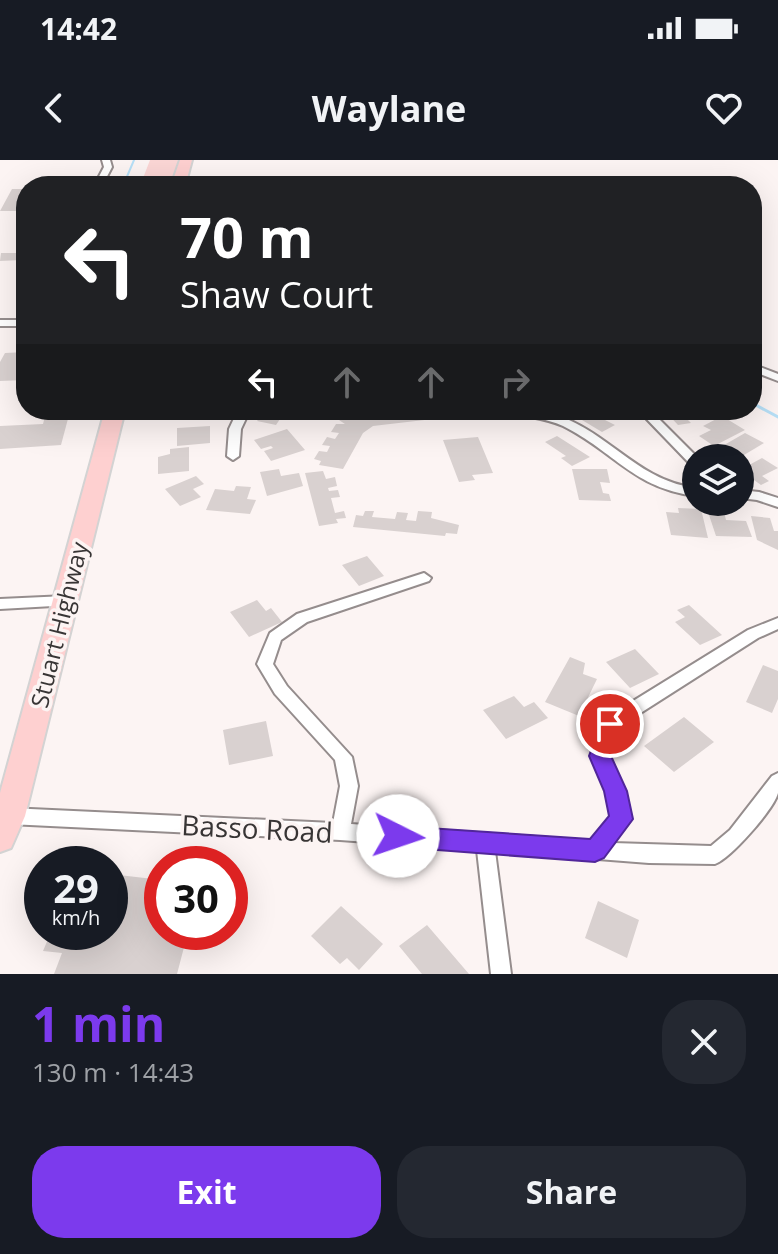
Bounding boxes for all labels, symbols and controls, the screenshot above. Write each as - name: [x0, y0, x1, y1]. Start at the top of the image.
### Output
- text: 14:42: [40, 8, 117, 49]
- text: Waylane: [312, 84, 466, 133]
- icon: back: [32, 86, 76, 130]
- icon: heart: [702, 86, 746, 130]
- text: 70 m: [180, 198, 314, 274]
- icon: left: [48, 208, 152, 312]
- text: Shaw Court: [180, 270, 373, 319]
- icon: left: [241, 360, 285, 404]
- icon: ahead: [325, 360, 369, 404]
- icon: ahead: [409, 360, 453, 404]
- icon: right: [493, 360, 537, 404]
- map controls: [682, 444, 754, 516]
- button: layers: [682, 444, 754, 516]
- street label: Stuart Highway: [22, 537, 95, 711]
- pin: [576, 690, 644, 758]
- icon: arrive: [588, 702, 632, 746]
- position arrow: [356, 794, 440, 878]
- street label: Basso Road: [181, 805, 334, 851]
- speed limit sign: 30: [144, 846, 248, 950]
- text: 29: [53, 860, 99, 915]
- text: km/h: [52, 904, 100, 931]
- text: 1 min: [32, 991, 165, 1056]
- button: close: [662, 1000, 746, 1084]
- text: 130 m · 14:43: [32, 1054, 194, 1090]
- button: Exit: [32, 1146, 381, 1238]
- button: Share: [397, 1146, 746, 1238]

